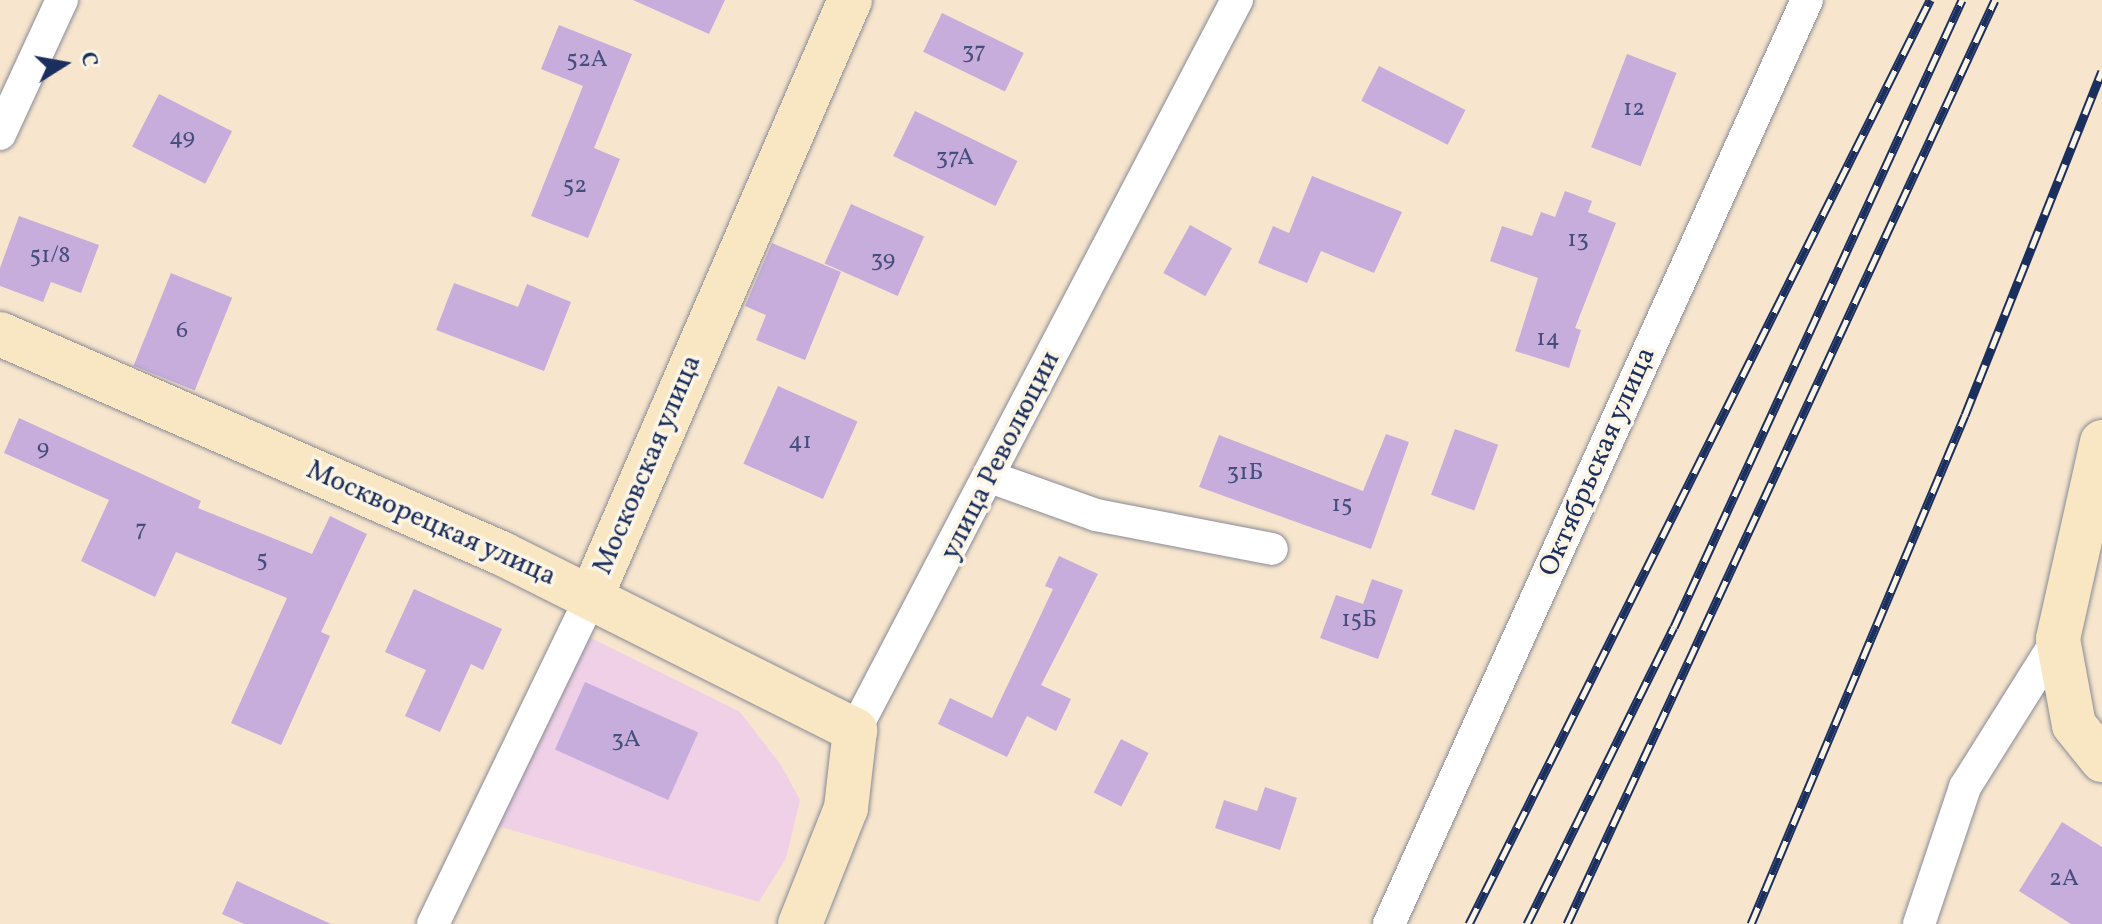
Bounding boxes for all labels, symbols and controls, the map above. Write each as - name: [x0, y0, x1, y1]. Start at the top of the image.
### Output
- north arrow: [24, 24, 104, 104]
- house number: 37: [962, 39, 986, 67]
- house number: 52А: [566, 47, 608, 75]
- text: С: [71, 49, 105, 69]
- house number: 12: [1623, 96, 1645, 124]
- house number: 49: [169, 125, 195, 153]
- house number: 37А: [936, 145, 974, 173]
- house number: 52: [563, 173, 587, 201]
- house number: 13: [1567, 227, 1589, 255]
- house number: 51/8: [29, 243, 71, 271]
- house number: 39: [871, 247, 895, 275]
- house number: 6: [176, 318, 188, 346]
- house number: 14: [1536, 326, 1560, 354]
- street label: Октябрьская улица: [1532, 342, 1664, 582]
- street label: улица Революции: [934, 346, 1068, 566]
- street label: Московская улица: [586, 350, 710, 580]
- house number: 41: [788, 429, 812, 457]
- house number: 9: [37, 436, 49, 464]
- street label: Москворецкая улица: [301, 454, 561, 594]
- house number: 31Б: [1227, 460, 1263, 488]
- house number: 15: [1332, 492, 1352, 520]
- house number: 7: [135, 517, 147, 545]
- house number: 5: [256, 547, 268, 575]
- house number: 15Б: [1341, 607, 1377, 635]
- house number: 3А: [611, 727, 641, 755]
- house number: 2А: [2049, 866, 2079, 894]

